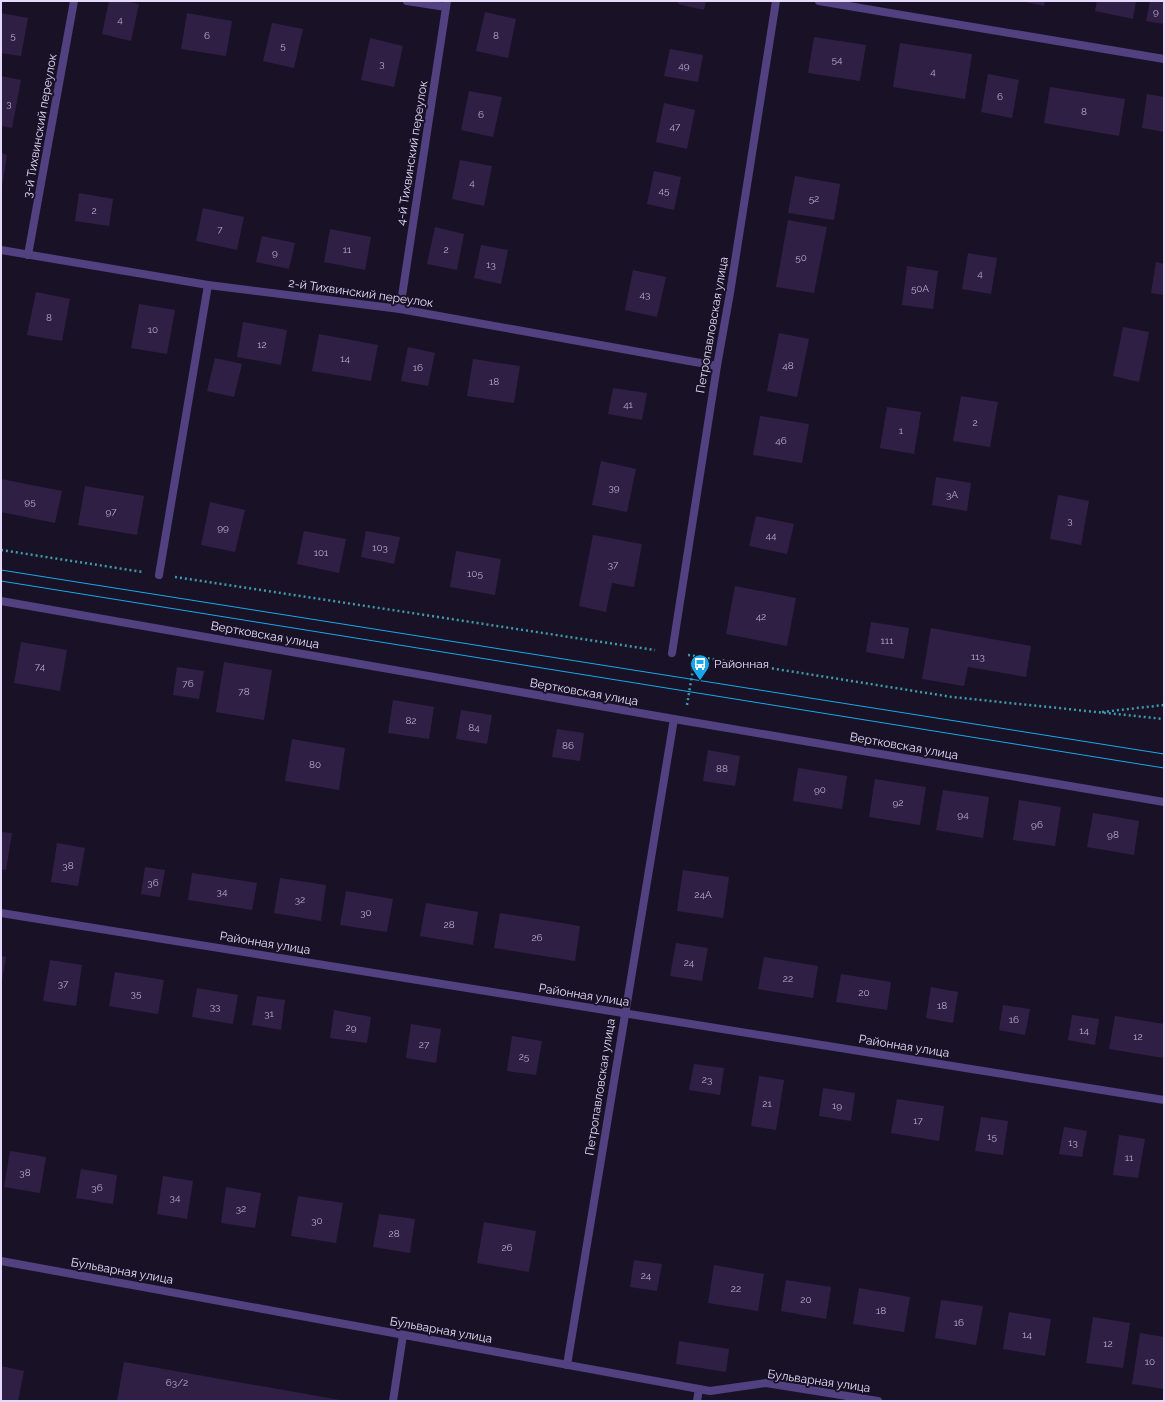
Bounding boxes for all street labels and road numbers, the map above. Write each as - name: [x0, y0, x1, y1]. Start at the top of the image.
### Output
- street label: 3-й Тихвинский переулок: [20, 53, 60, 199]
- street label: 4-й Тихвинский переулок: [394, 80, 430, 226]
- street label: Петропавловская улица: [693, 256, 731, 394]
- street label: 2-й Тихвинский переулок: [288, 276, 434, 310]
- street label: Вертковская улица: [210, 619, 320, 651]
- street label: Вертковская улица: [529, 676, 639, 708]
- street label: Вертковская улица: [849, 730, 959, 762]
- street label: Районная улица: [219, 929, 311, 957]
- street label: Районная улица: [538, 981, 630, 1009]
- street label: Петропавловская улица: [582, 1018, 618, 1156]
- street label: Районная улица: [858, 1032, 950, 1060]
- street label: Бульварная улица: [70, 1255, 174, 1287]
- street label: Бульварная улица: [389, 1314, 493, 1346]
- street label: Бульварная улица: [767, 1367, 871, 1395]

